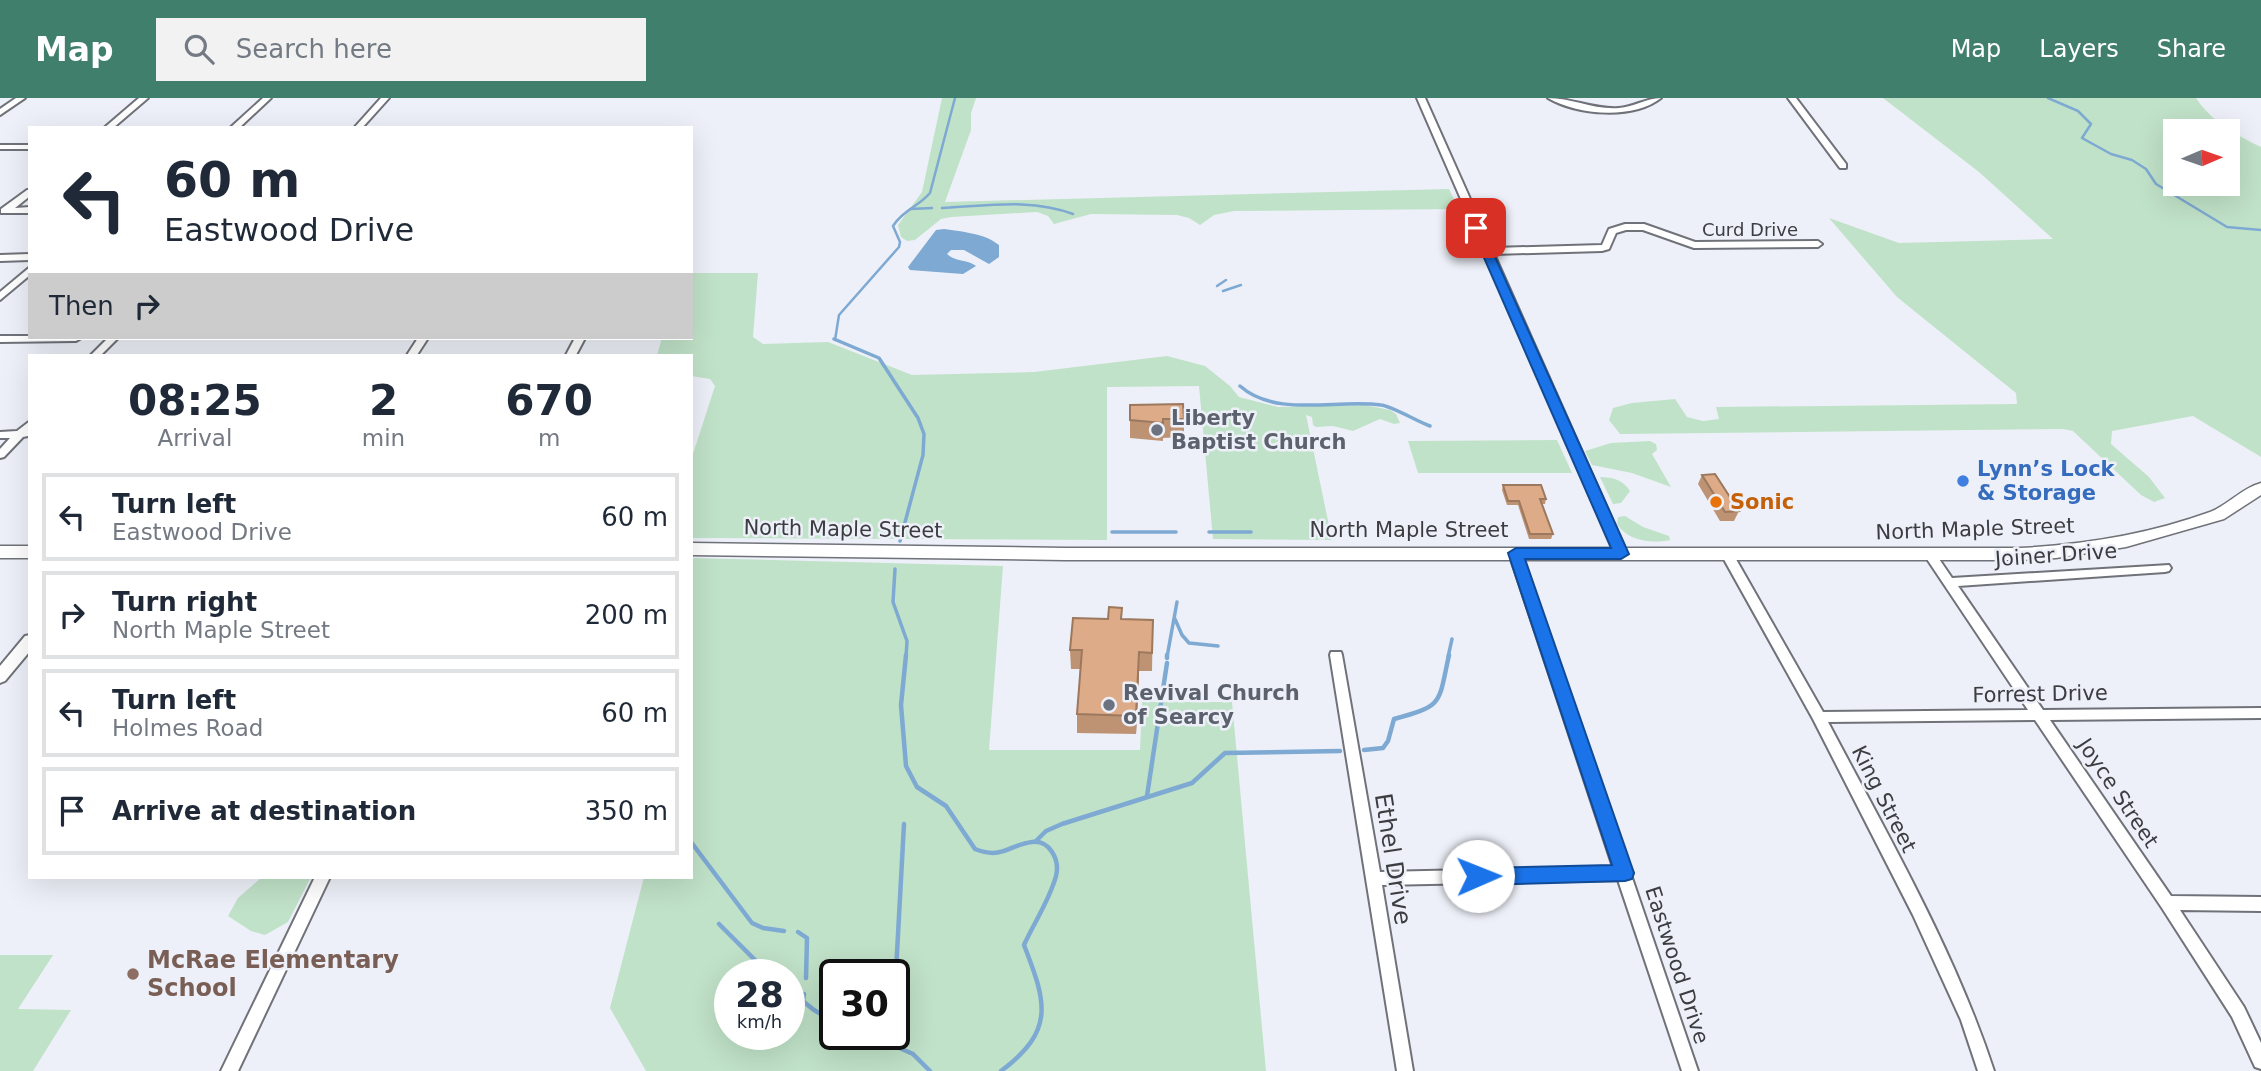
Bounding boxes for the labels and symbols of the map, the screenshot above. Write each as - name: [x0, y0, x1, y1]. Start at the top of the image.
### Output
- north arrow: [2163, 119, 2240, 196]
- pin: [1446, 198, 1506, 258]
- street label: Curd Drive: [1702, 219, 1798, 240]
- place label: Liberty Baptist Church: [1171, 406, 1346, 454]
- marker: Liberty Baptist Church: [1149, 422, 1165, 438]
- place label: Lynn’s Lock & Storage: [1977, 457, 2116, 505]
- marker: Lynn’s Lock & Storage: [1955, 473, 1971, 489]
- place label: Sonic: [1730, 490, 1794, 514]
- marker: Sonic: [1708, 494, 1724, 510]
- street label: North Maple Street: [1875, 514, 2075, 544]
- street label: North Maple Street: [743, 515, 943, 543]
- street label: North Maple Street: [1310, 518, 1508, 542]
- street label: Joiner Drive: [1992, 539, 2118, 571]
- place label: Revival Church of Searcy: [1123, 681, 1300, 729]
- street label: Forrest Drive: [1972, 681, 2108, 707]
- marker: Revival Church of Searcy: [1101, 697, 1117, 713]
- street label: Joyce Street: [2072, 732, 2163, 852]
- street label: King Street: [1847, 742, 1921, 856]
- street label: Ethel Drive: [1369, 791, 1417, 927]
- position arrow: [1441, 839, 1515, 913]
- street label: Eastwood Drive: [1640, 883, 1714, 1047]
- place label: McRae Elementary School: [147, 946, 399, 1002]
- speed limit sign: 30: [819, 959, 910, 1050]
- marker: McRae Elementary School: [125, 966, 141, 982]

